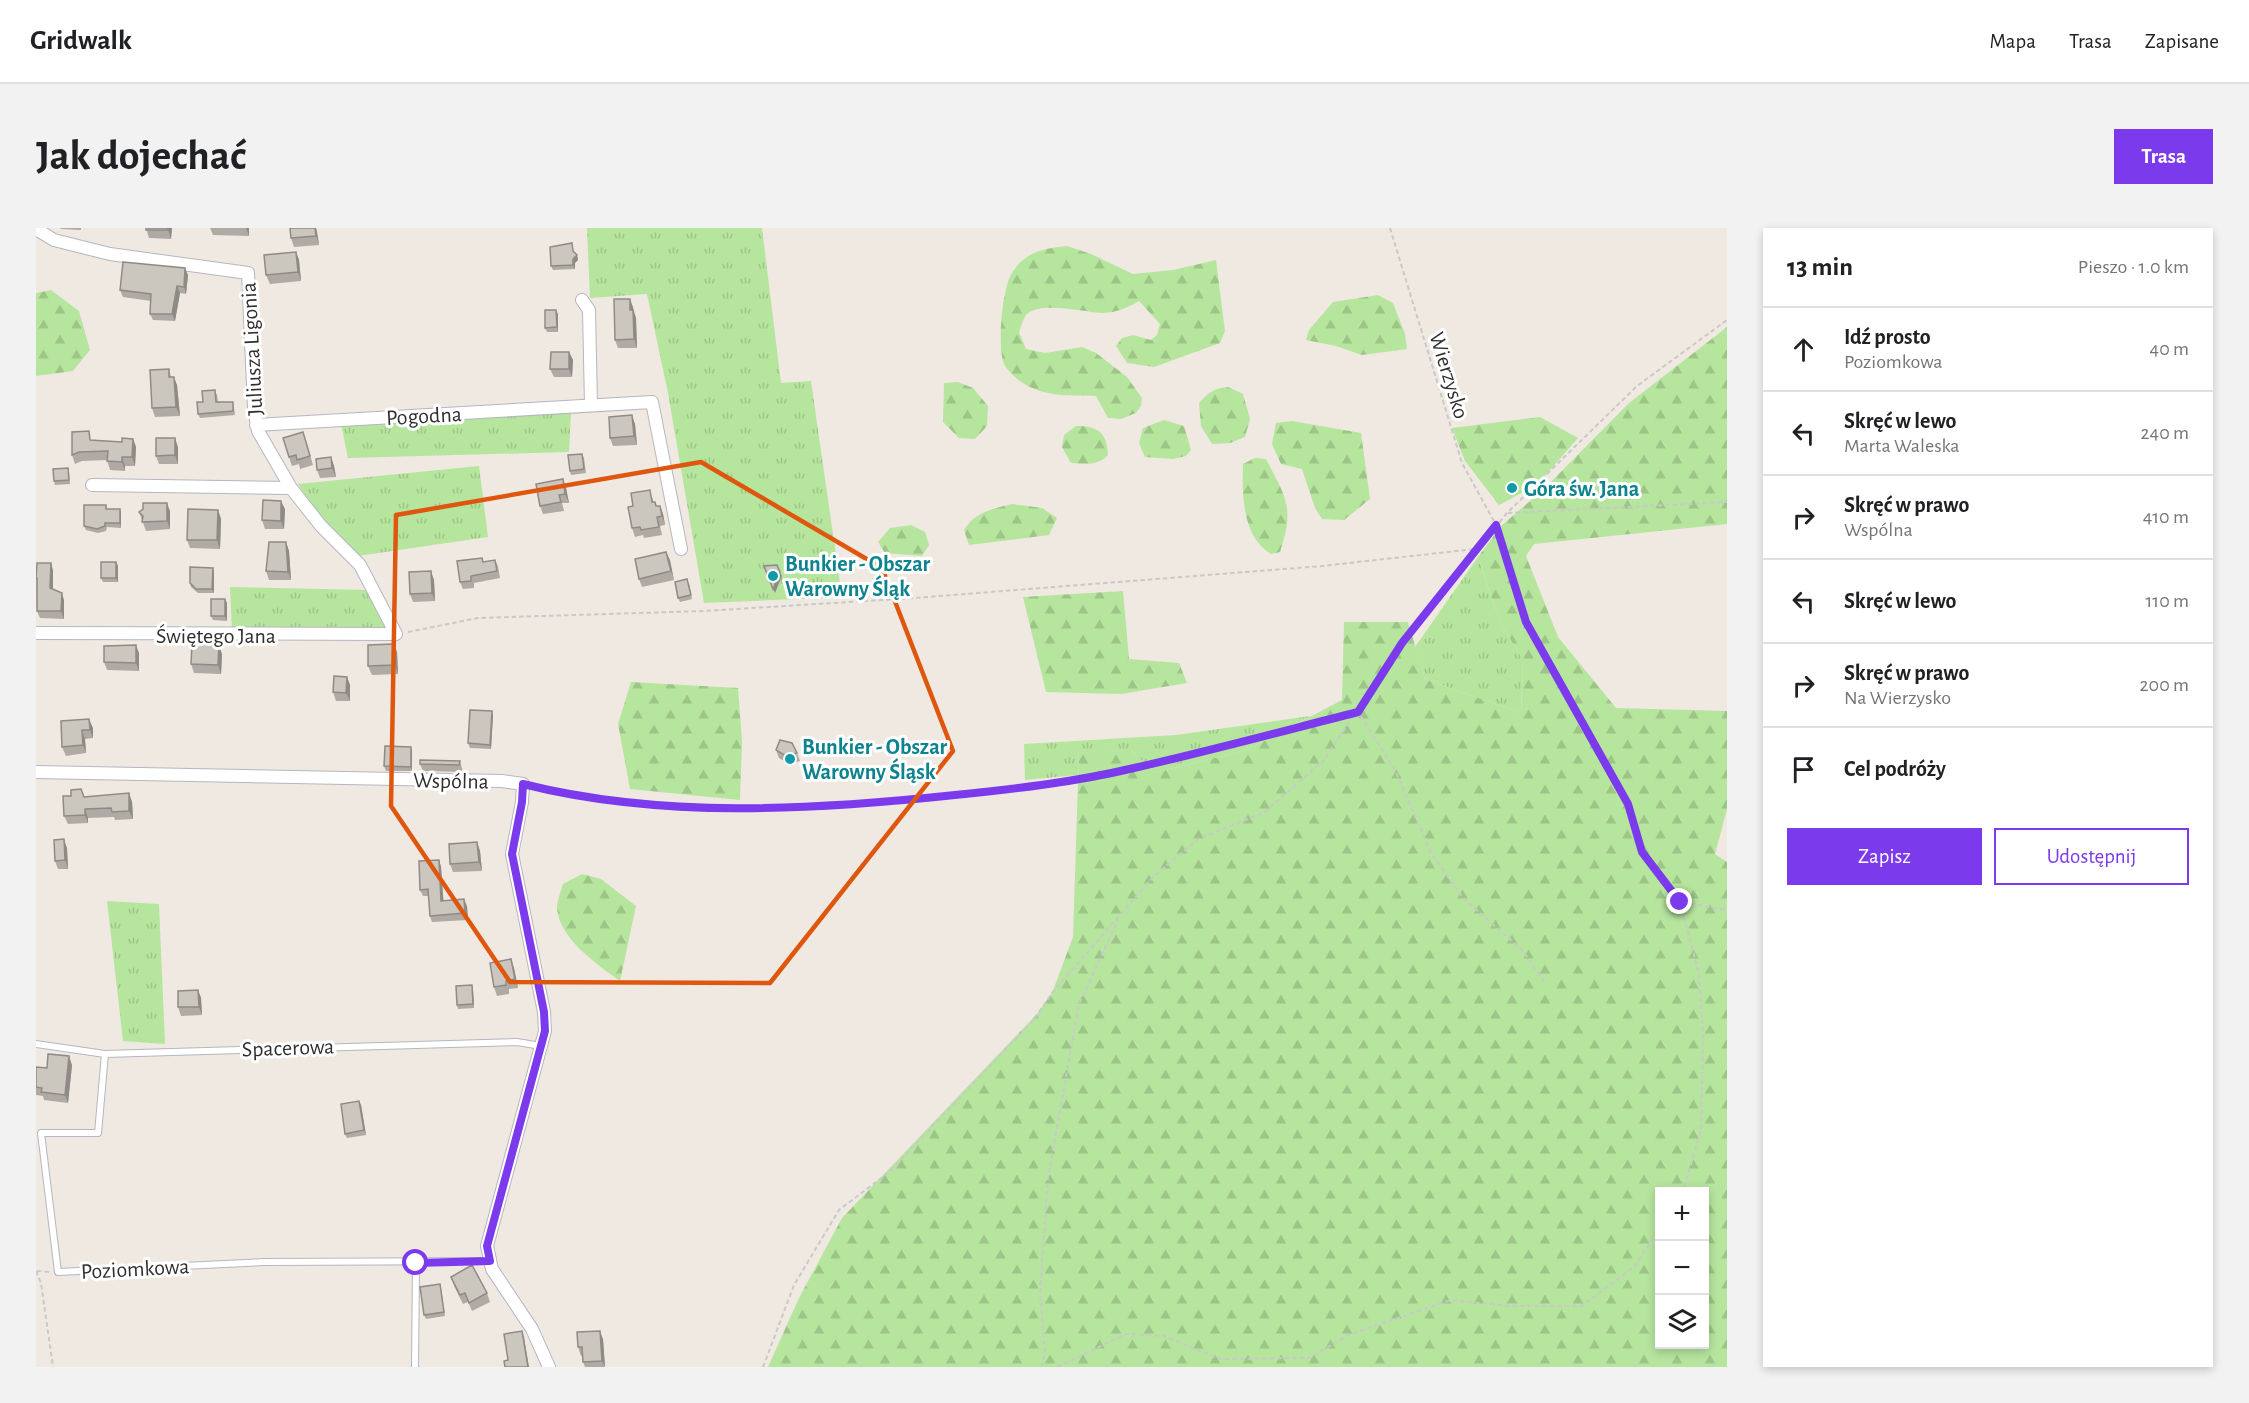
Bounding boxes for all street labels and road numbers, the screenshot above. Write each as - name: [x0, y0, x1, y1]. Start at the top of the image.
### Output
- street label: Juliusza Ligonia: [238, 282, 266, 416]
- street label: Wierzysko: [1425, 329, 1473, 421]
- street label: Pogodna: [386, 403, 462, 429]
- street label: Świętego Jana: [156, 623, 276, 647]
- street label: Wspólna: [413, 769, 489, 793]
- street label: Spacerowa: [241, 1035, 335, 1061]
- street label: Poziomkowa: [80, 1255, 190, 1283]

